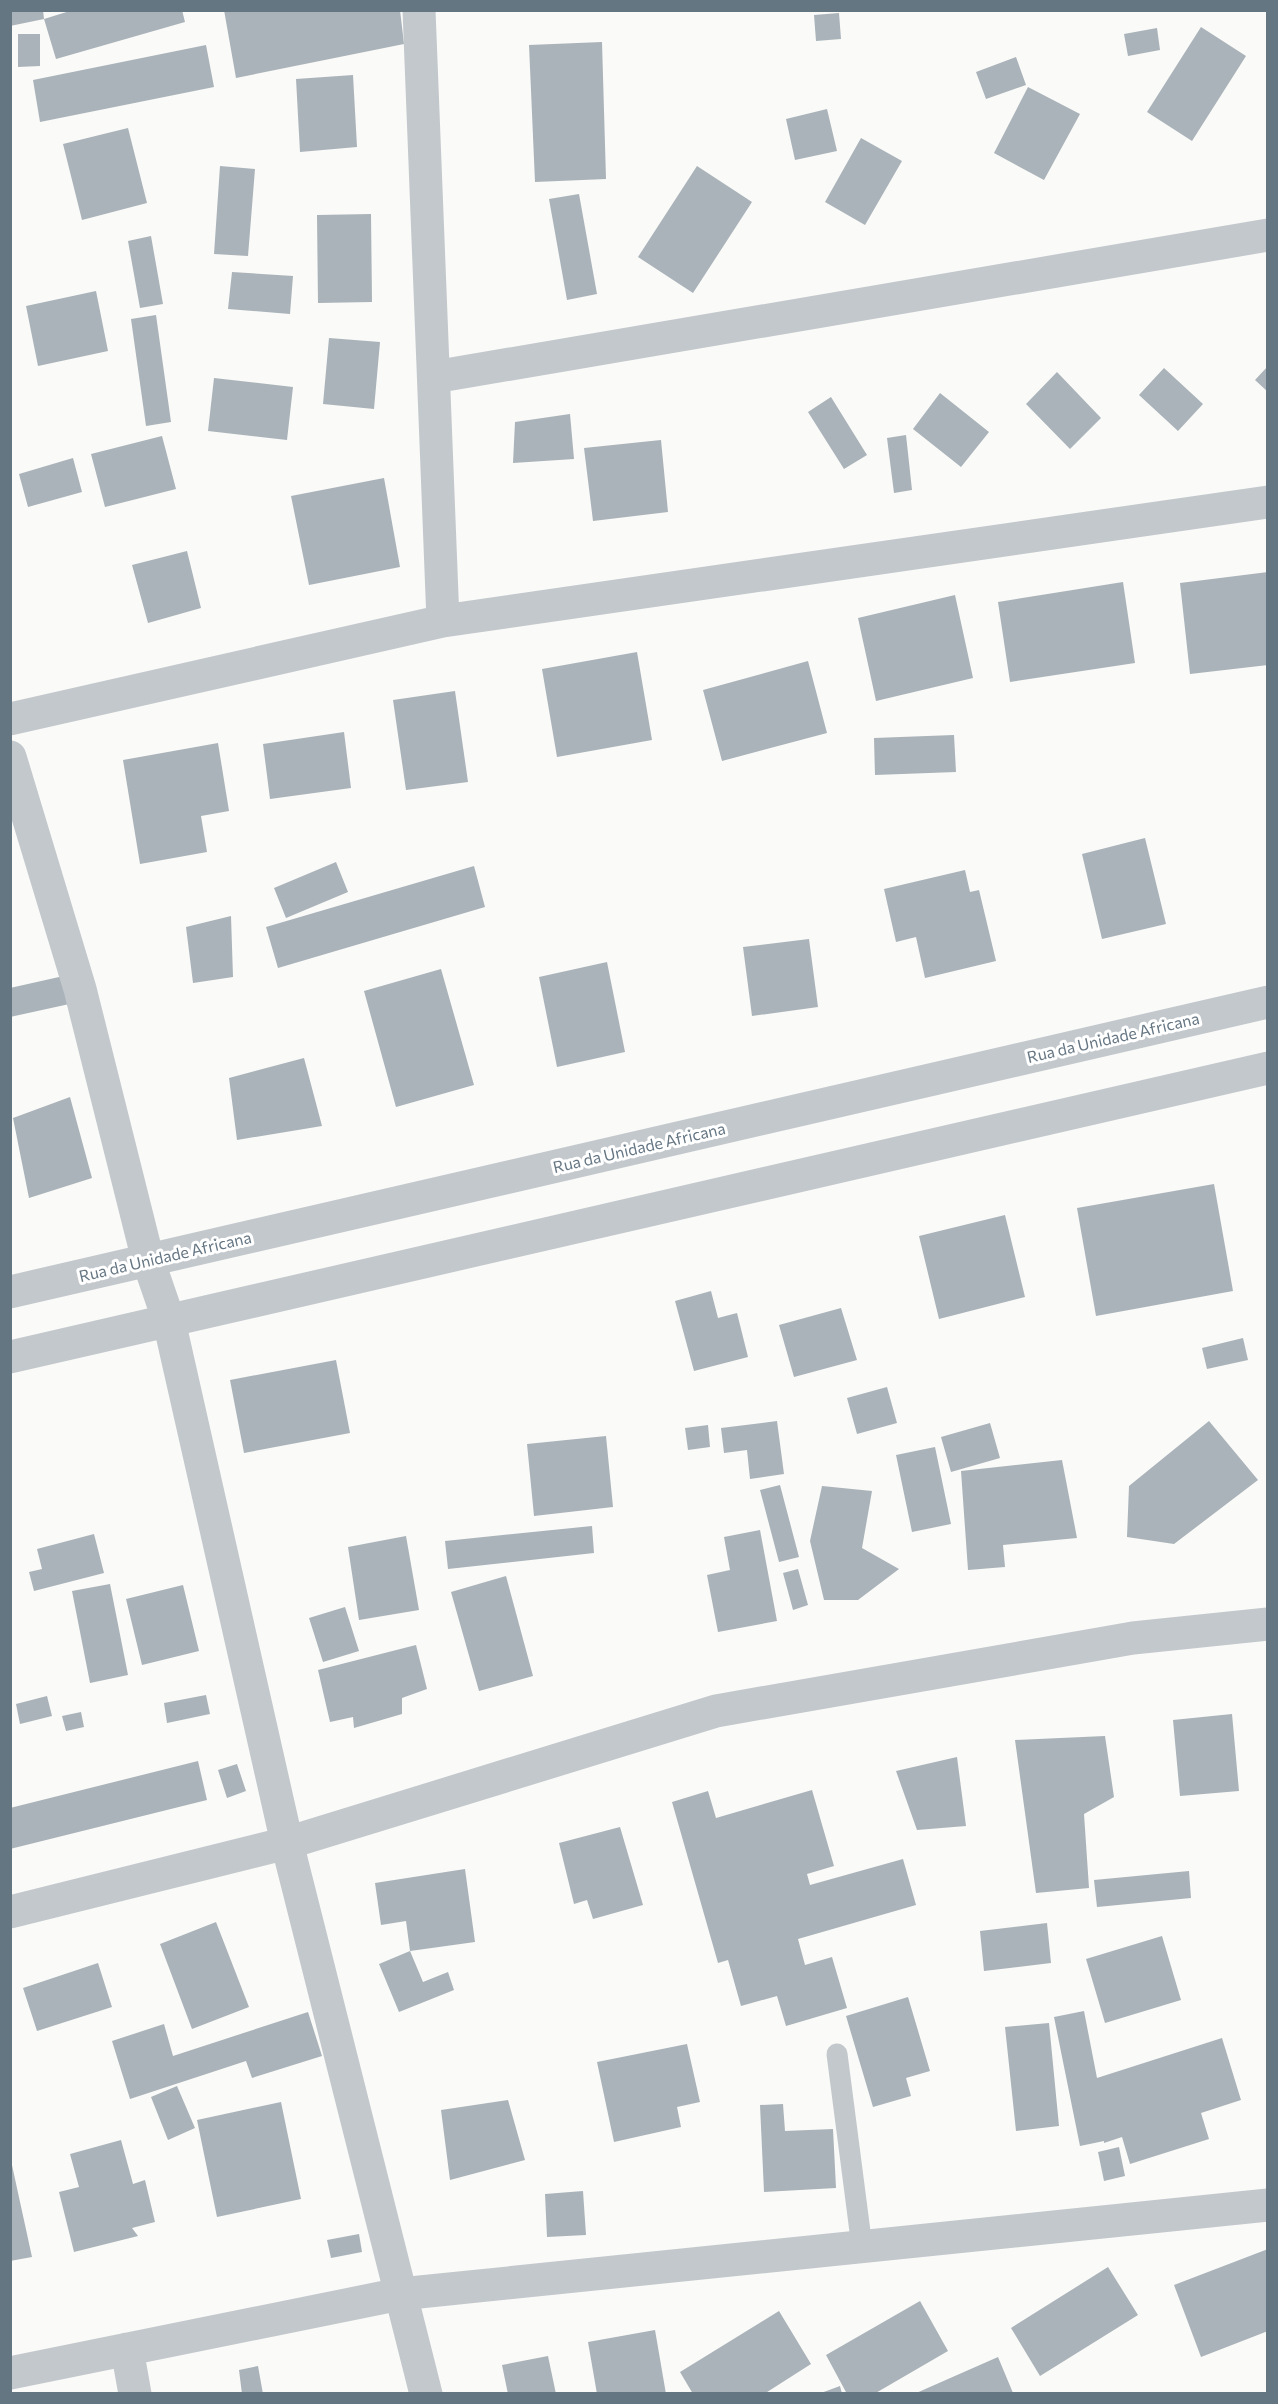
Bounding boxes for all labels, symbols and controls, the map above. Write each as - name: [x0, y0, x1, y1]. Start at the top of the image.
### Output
- street label: Rua da Unidade Africana: [1025, 1008, 1201, 1066]
- street label: Rua da Unidade Africana: [551, 1118, 727, 1176]
- street label: Rua da Unidade Africana: [77, 1227, 253, 1285]

